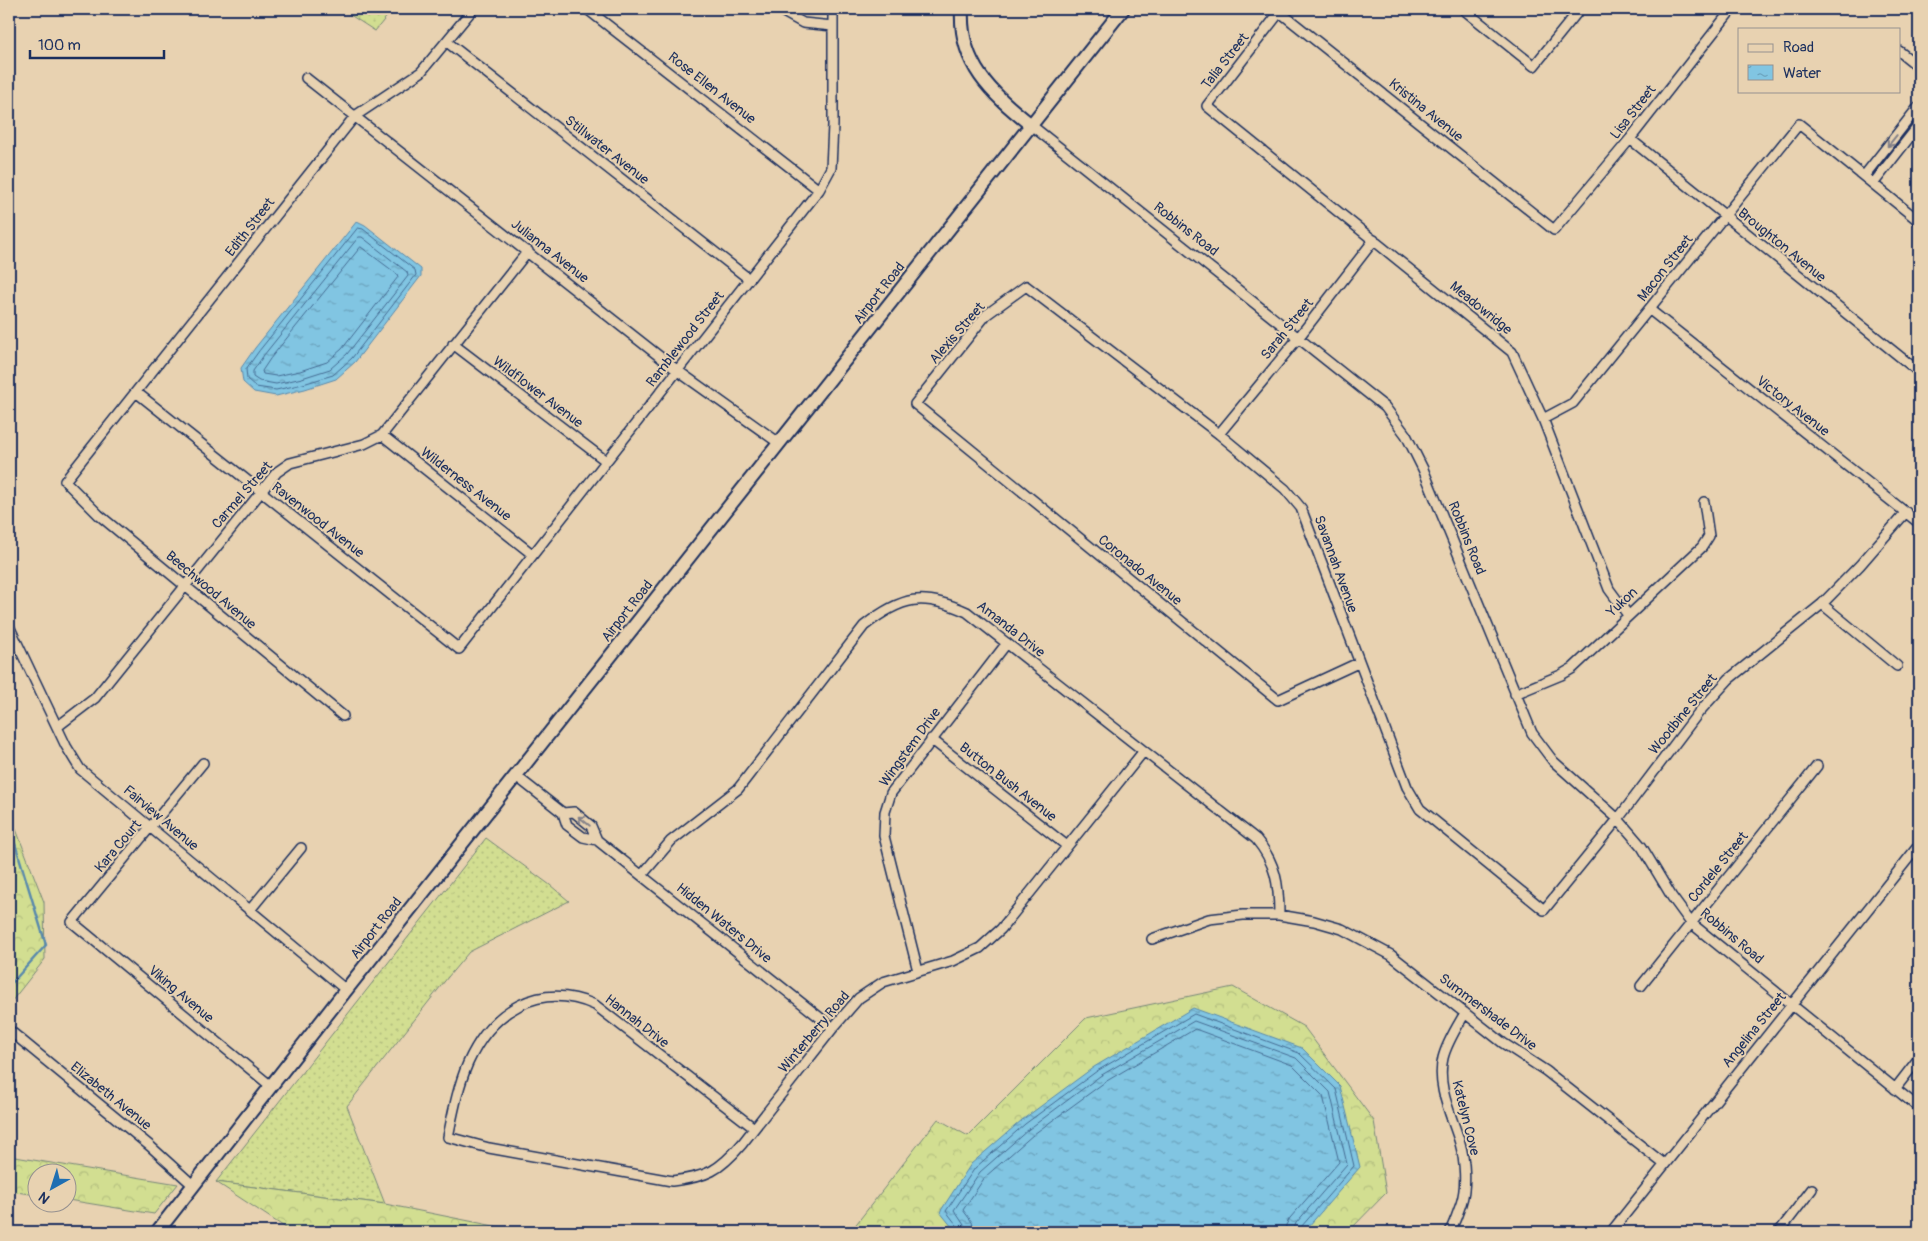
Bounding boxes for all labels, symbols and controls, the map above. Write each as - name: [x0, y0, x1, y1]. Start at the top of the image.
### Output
- scale bar: [30, 28, 164, 60]
- legend: [1738, 28, 1900, 92]
- street label: Talia Street: [1198, 29, 1252, 93]
- text: 100 m: [38, 36, 81, 55]
- text: Road: [1783, 38, 1814, 57]
- street label: Rose Ellen Avenue: [665, 49, 759, 128]
- text: Water: [1783, 64, 1822, 83]
- street label: Kristina Avenue: [1385, 75, 1467, 145]
- street label: Lisa Street: [1607, 81, 1660, 143]
- street label: Stillwater Avenue: [562, 112, 653, 188]
- one-way arrow: [1886, 134, 1897, 147]
- street label: Edith Street: [222, 194, 278, 260]
- street label: Robbins Road: [1150, 198, 1222, 260]
- street label: Broughton Avenue: [1735, 204, 1829, 286]
- street label: Julianna Avenue: [508, 215, 592, 287]
- street label: Macon Street: [1634, 231, 1697, 305]
- street label: Airport Road: [850, 259, 908, 327]
- street label: Meadowridge: [1446, 278, 1516, 338]
- street label: Ramblewood Street: [642, 288, 728, 390]
- street label: Sarah Street: [1257, 295, 1317, 363]
- street label: Alexis Street: [926, 298, 989, 367]
- street label: Wildflower Avenue: [490, 353, 586, 431]
- street label: Victory Avenue: [1753, 372, 1833, 440]
- street label: Wilderness Avenue: [417, 443, 515, 525]
- street label: Carmel Street: [208, 458, 276, 532]
- street label: Ravenwood Avenue: [268, 479, 368, 562]
- street label: Robbins Road: [1445, 499, 1489, 577]
- street label: Savannah Avenue: [1311, 513, 1361, 615]
- street label: Coronado Avenue: [1095, 531, 1185, 609]
- street label: Beechwood Avenue: [162, 547, 260, 633]
- street label: Airport Road: [598, 577, 656, 645]
- street label: Yukon: [1602, 583, 1641, 621]
- street label: Amanda Drive: [974, 597, 1048, 661]
- street label: Woodbine Street: [1645, 670, 1721, 758]
- street label: Wingstem Drive: [876, 704, 944, 790]
- street label: Button Bush Avenue: [956, 739, 1060, 825]
- street label: Fairview Avenue: [120, 782, 202, 854]
- one-way arrow: [578, 815, 591, 826]
- street label: Kara Court: [91, 816, 145, 876]
- street label: Cordele Street: [1684, 828, 1752, 906]
- street label: Hidden Waters Drive: [673, 879, 775, 967]
- street label: Airport Road: [347, 894, 405, 962]
- street label: Robbins Road: [1697, 905, 1767, 968]
- street label: Viking Avenue: [145, 962, 217, 1026]
- street label: Summershade Drive: [1436, 970, 1540, 1054]
- street label: Winterberry Road: [775, 988, 853, 1076]
- street label: Angelina Street: [1718, 989, 1790, 1071]
- street label: Hannah Drive: [602, 991, 673, 1051]
- street label: Elizabeth Avenue: [67, 1058, 155, 1134]
- street label: Katelyn Cove: [1448, 1079, 1484, 1157]
- north arrow: [28, 1164, 78, 1214]
- text: N: [35, 1188, 53, 1207]

